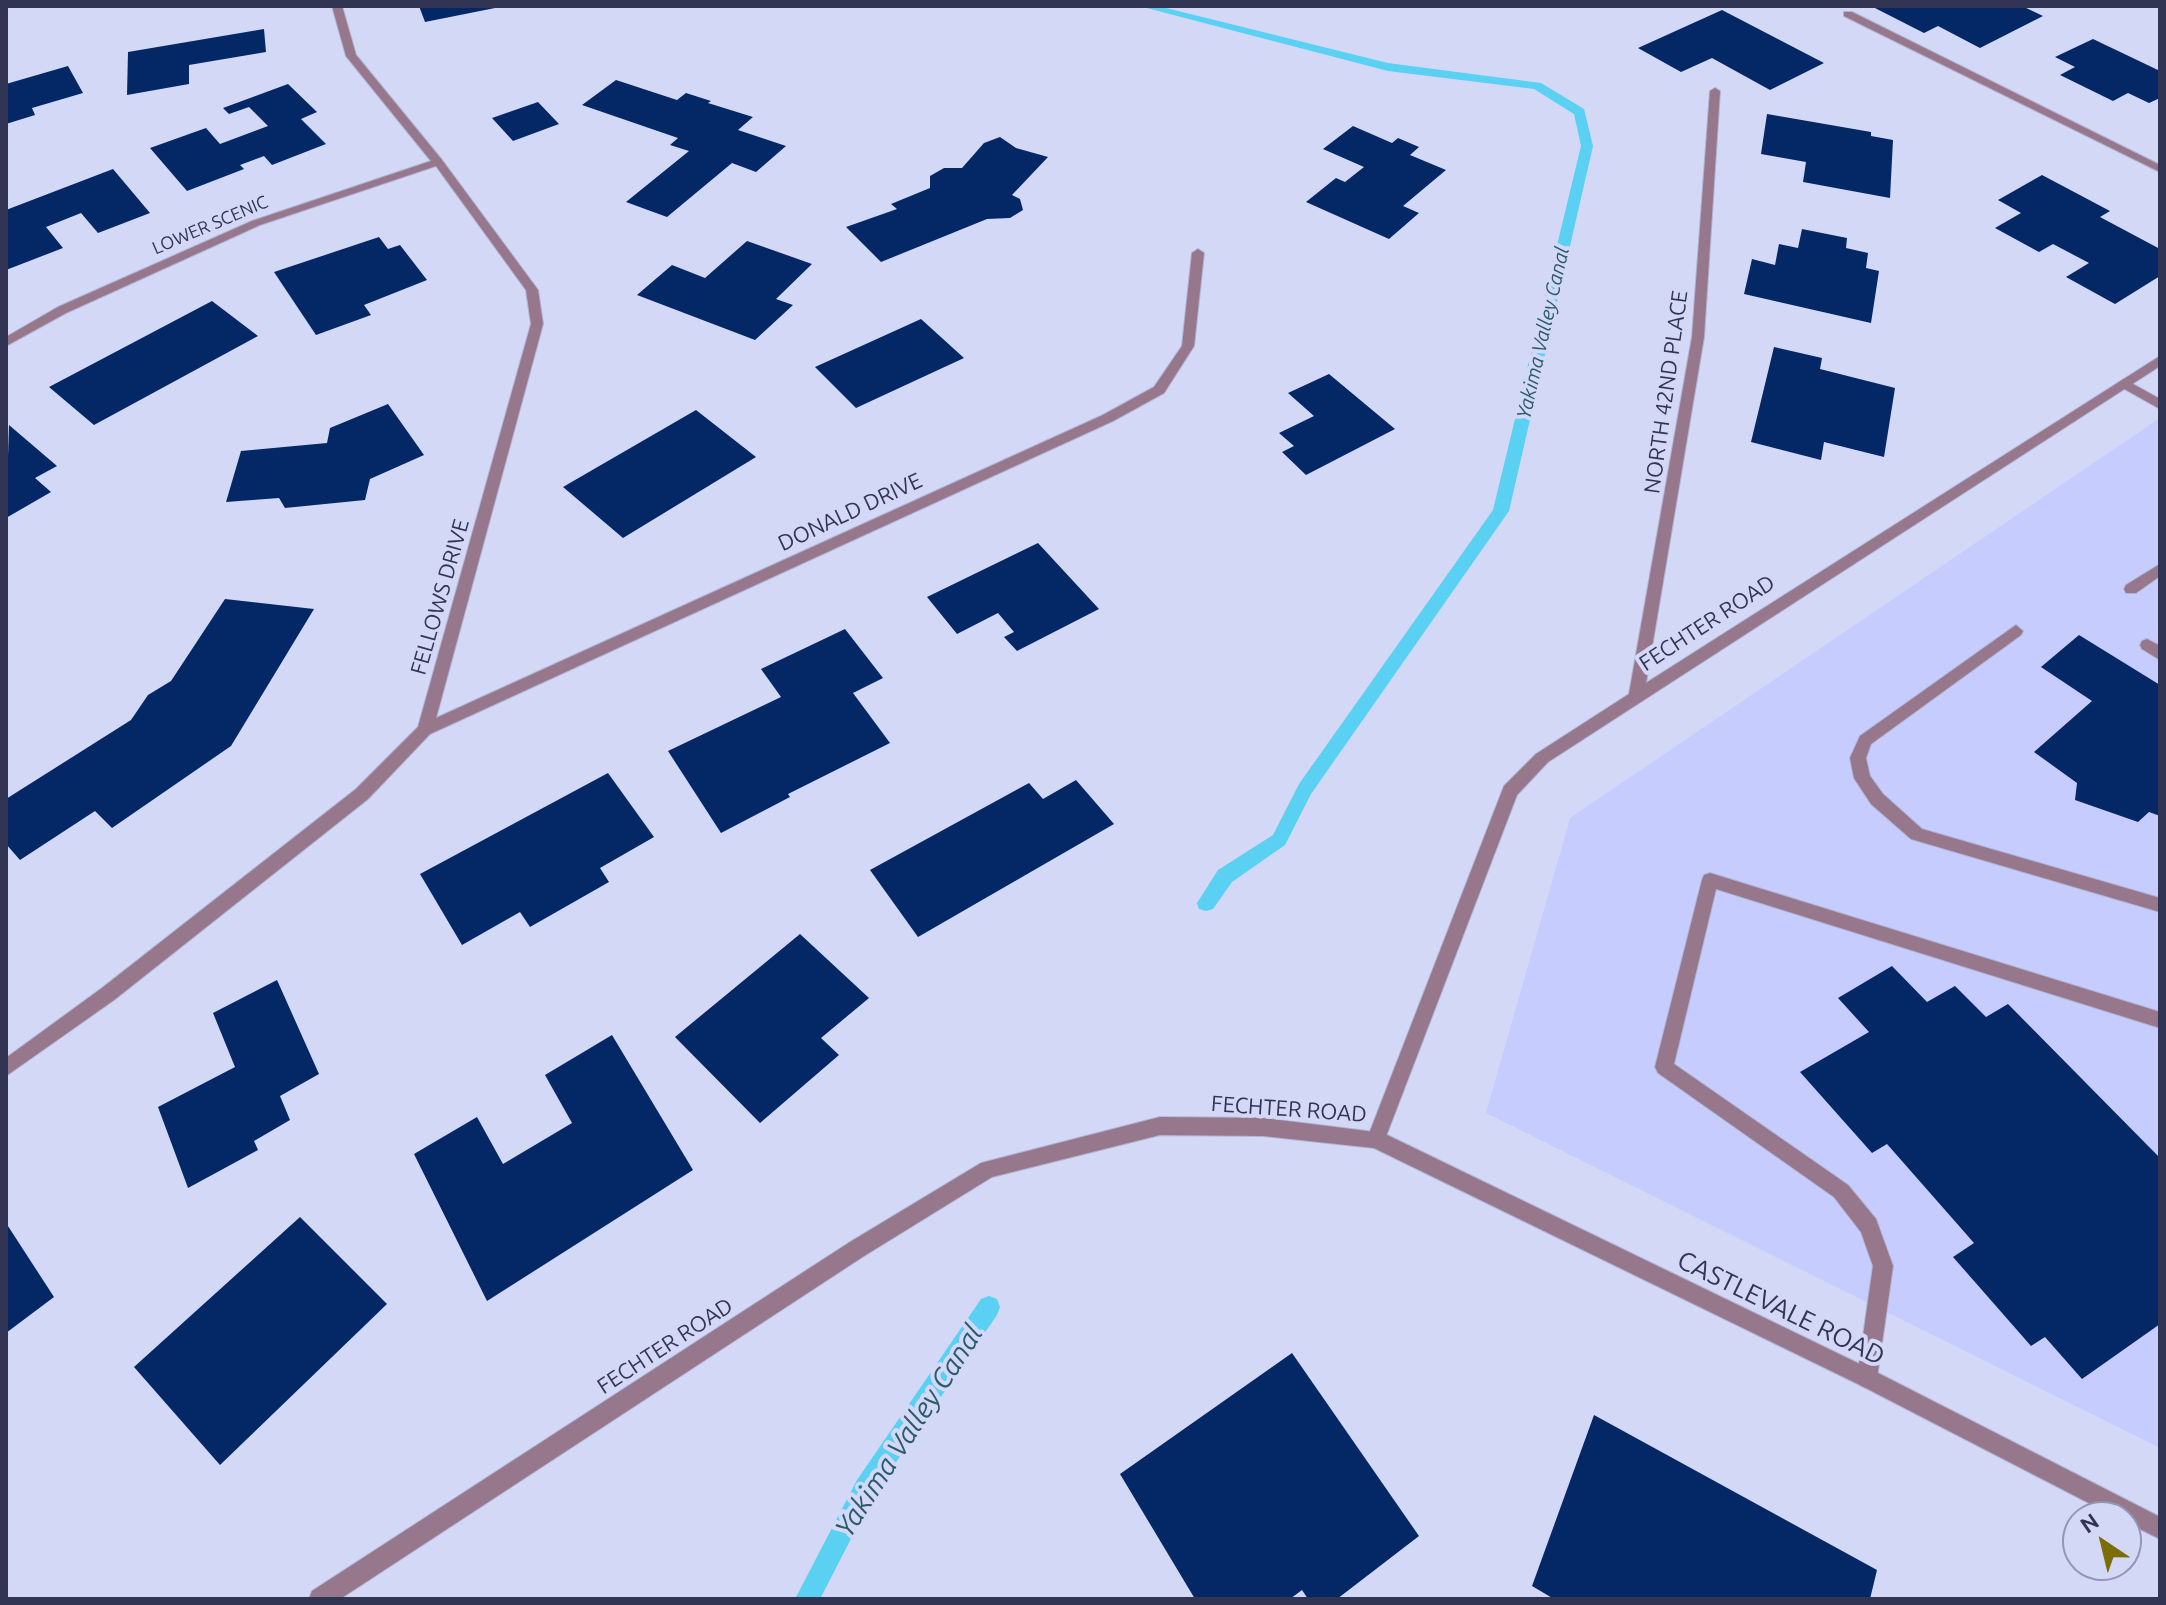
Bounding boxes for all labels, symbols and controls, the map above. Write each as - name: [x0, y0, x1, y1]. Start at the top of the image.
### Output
- street label: LOWER SCENIC: [149, 191, 271, 259]
- water label: Yakima Valley Canal: [1512, 245, 1574, 421]
- street label: NORTH 42ND PLACE: [1639, 289, 1693, 495]
- street label: DONALD DRIVE: [774, 467, 926, 557]
- street label: FELLOWS DRIVE: [405, 516, 475, 678]
- street label: FECHTER ROAD: [1634, 569, 1780, 677]
- street label: FECHTER ROAD: [1210, 1090, 1368, 1128]
- street label: CASTLEVALE ROAD: [1672, 1244, 1890, 1372]
- street label: FECHTER ROAD: [592, 1292, 738, 1400]
- water label: Yakima Valley Canal: [828, 1318, 990, 1544]
- north arrow: [2062, 1501, 2142, 1581]
- text: N: [2075, 1508, 2103, 1538]

